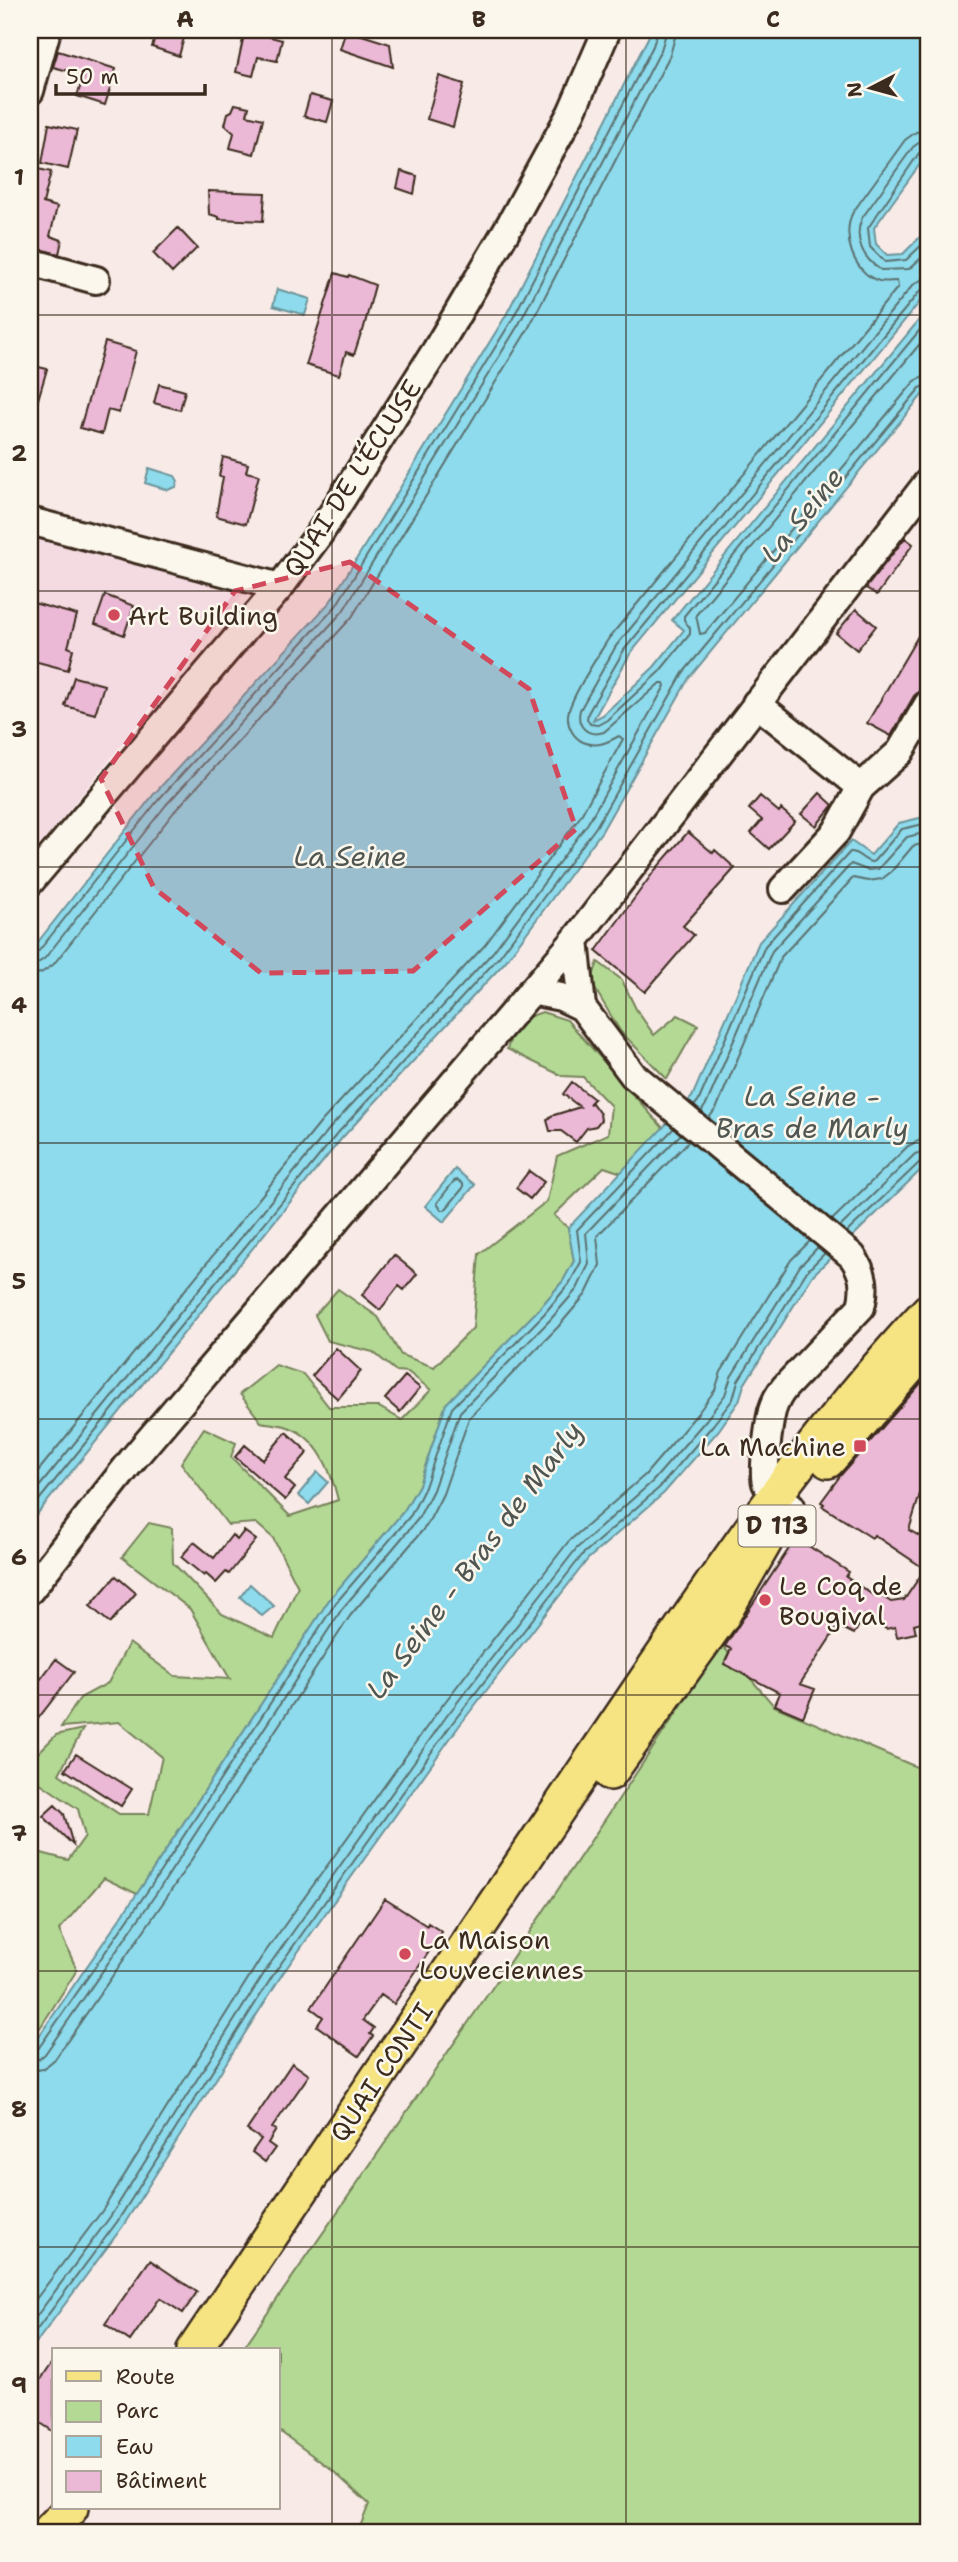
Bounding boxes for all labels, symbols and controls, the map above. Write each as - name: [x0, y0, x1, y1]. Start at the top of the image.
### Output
- text: A: [176, 4, 194, 34]
- text: B: [472, 4, 486, 34]
- text: C: [766, 4, 780, 34]
- scale bar: [56, 52, 205, 96]
- north arrow: [836, 52, 906, 122]
- text: 50 m: [66, 63, 119, 91]
- text: N: [841, 81, 868, 99]
- text: 1: [14, 162, 24, 192]
- street label: QUAI DE L'ÉCLUSE: [275, 372, 429, 584]
- text: 2: [11, 438, 27, 468]
- water label: La Seine: [752, 459, 852, 571]
- place label: Art Building: [128, 598, 278, 633]
- marker: Art Building: [106, 607, 122, 623]
- text: 3: [11, 714, 27, 744]
- water label: La Seine: [293, 837, 407, 875]
- text: 4: [11, 990, 27, 1020]
- water label: La Seine - Bras de Marly: [715, 1077, 909, 1147]
- text: 5: [12, 1266, 26, 1296]
- water label: La Seine - Bras de Marly: [357, 1413, 591, 1707]
- place label: La Machine: [700, 1429, 846, 1464]
- marker: La Machine: [852, 1438, 868, 1454]
- road number: D 113: [738, 1506, 816, 1546]
- text: 6: [11, 1542, 27, 1572]
- place label: Le Coq de Bougival: [779, 1568, 902, 1633]
- marker: Le Coq de Bougival: [757, 1592, 773, 1608]
- text: 7: [11, 1818, 27, 1848]
- place label: La Maison Louveciennes: [419, 1922, 584, 1987]
- marker: La Maison Louveciennes: [397, 1946, 413, 1962]
- street label: QUAI CONTI: [321, 1995, 441, 2149]
- text: 8: [11, 2094, 27, 2124]
- legend: [52, 2348, 280, 2510]
- text: Route: [116, 2363, 175, 2391]
- text: 9: [11, 2370, 27, 2400]
- text: Parc: [116, 2397, 159, 2425]
- text: Eau: [116, 2433, 154, 2461]
- text: Bâtiment: [116, 2467, 207, 2495]

